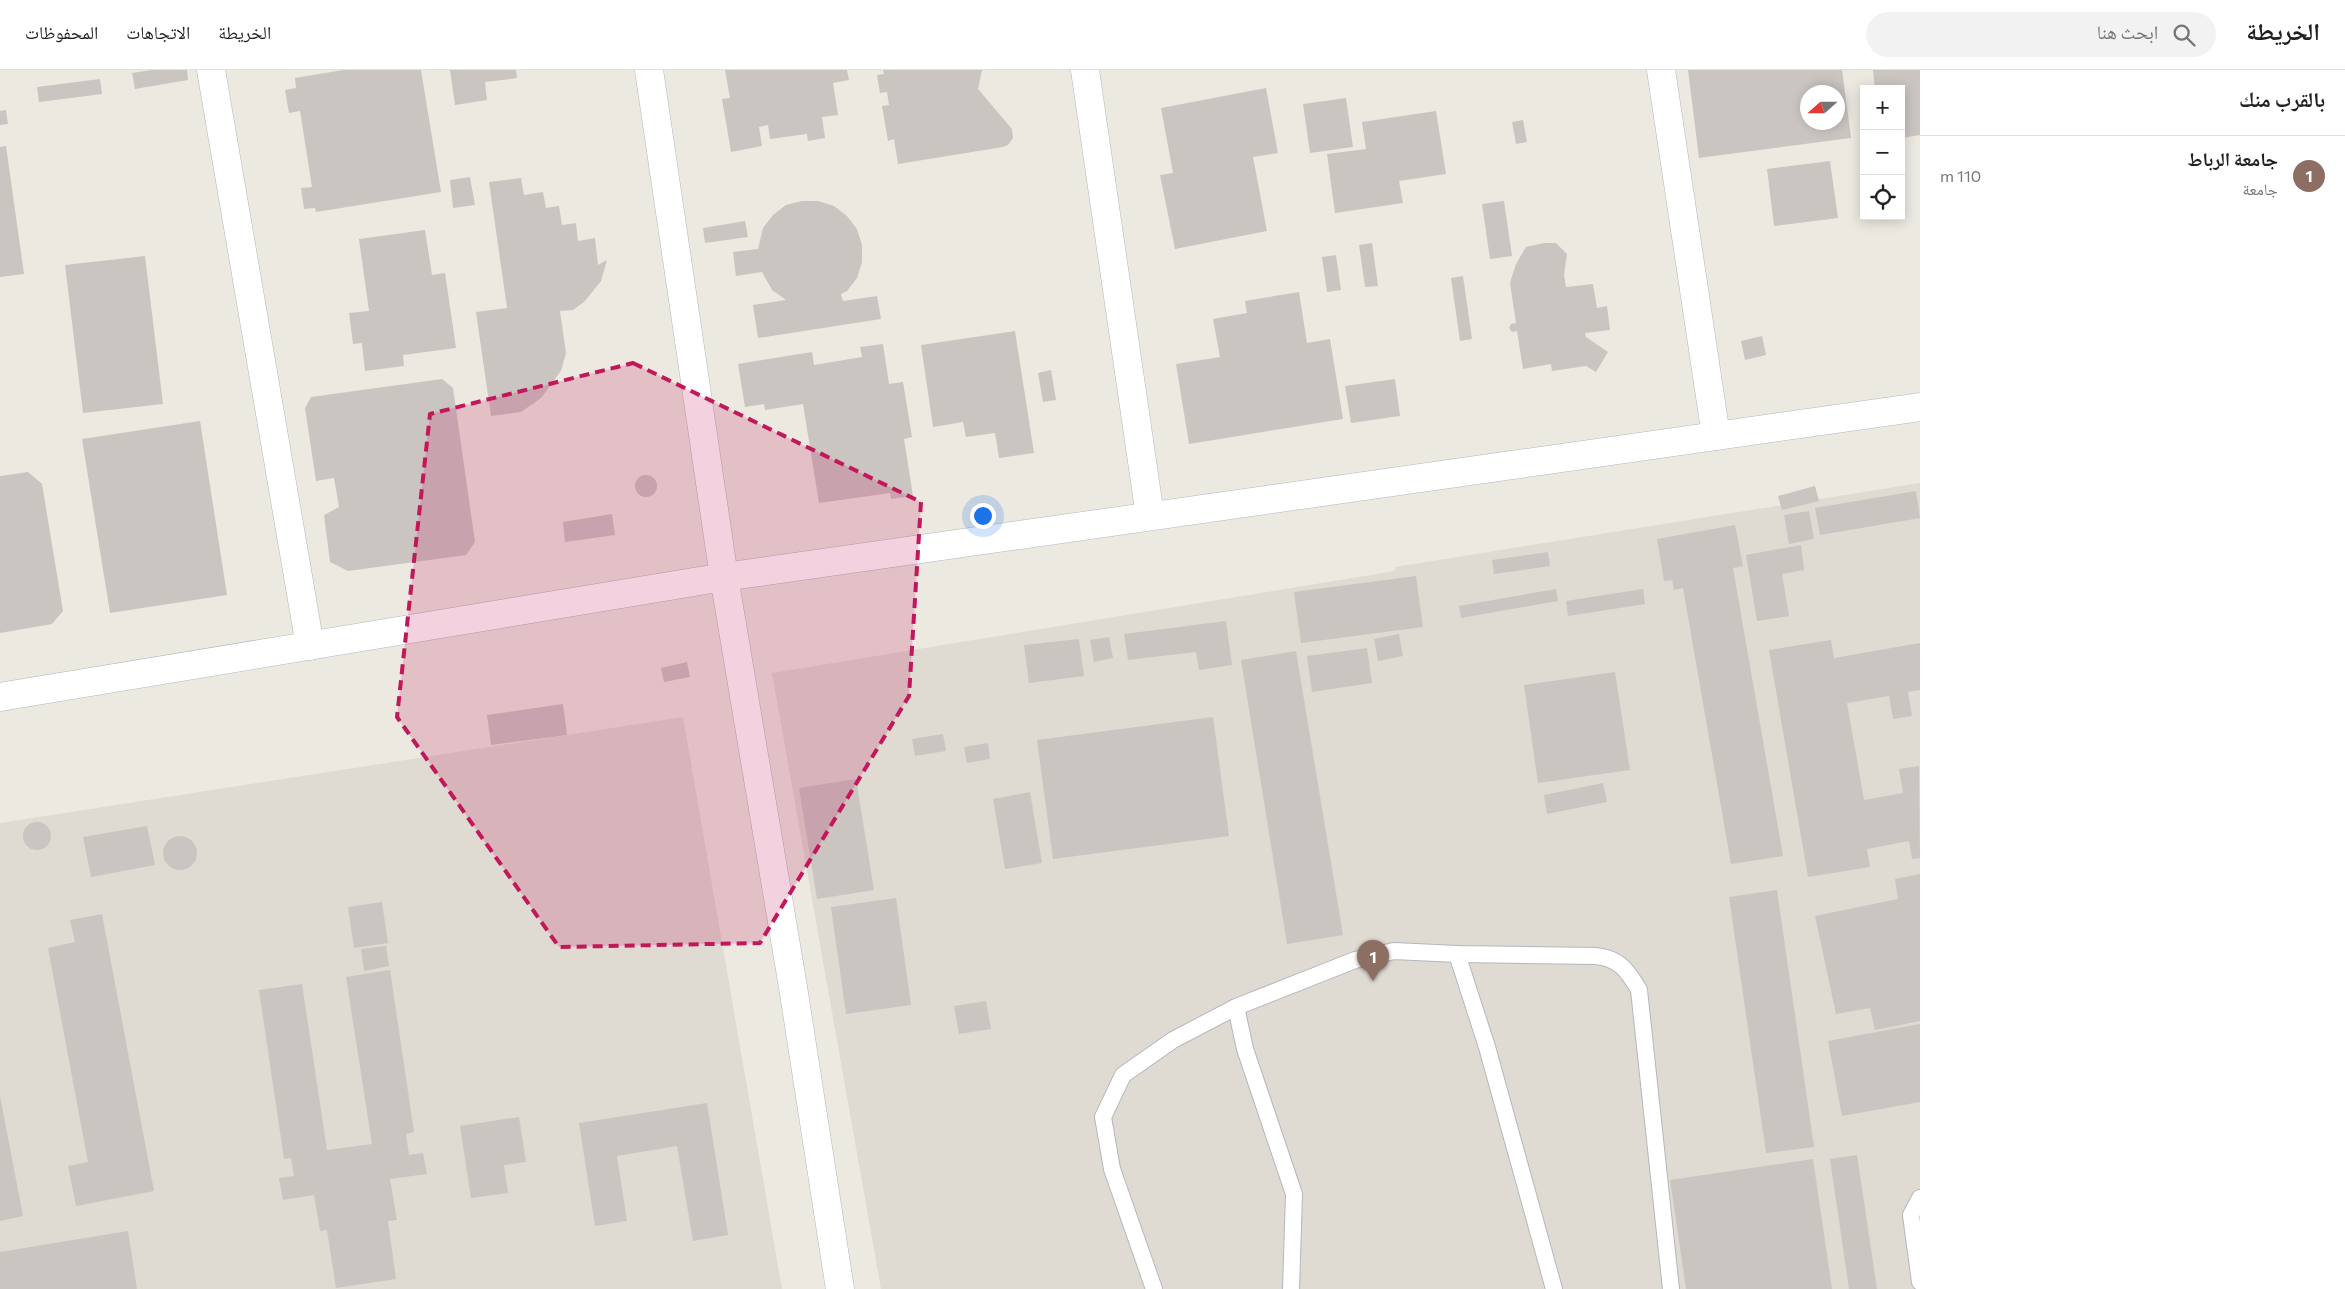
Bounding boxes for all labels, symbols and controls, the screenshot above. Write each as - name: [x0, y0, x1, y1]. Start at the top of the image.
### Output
- search box: [1866, 12, 2216, 57]
- text: الخريطة: [2246, 16, 2320, 45]
- text: ابحث هنا: [2097, 20, 2158, 43]
- text: المحفوظات: [25, 21, 98, 43]
- text: الاتجاهات: [126, 21, 190, 43]
- text: الخريطة: [218, 21, 271, 43]
- icon: search: [2170, 21, 2198, 49]
- north arrow: [1800, 85, 1845, 130]
- map controls: [1860, 85, 1905, 220]
- button: +: [1860, 85, 1905, 130]
- text: بالقرب منك: [2239, 86, 2325, 111]
- button: −: [1860, 130, 1905, 175]
- text: جامعة الرباط: [2187, 147, 2278, 170]
- text: 110 m: [1940, 166, 1981, 185]
- text: 1: [2305, 166, 2313, 185]
- button: locate: [1860, 175, 1905, 220]
- text: جامعة: [2243, 179, 2278, 198]
- your location: [970, 503, 996, 529]
- pin: 1: [1357, 940, 1389, 981]

